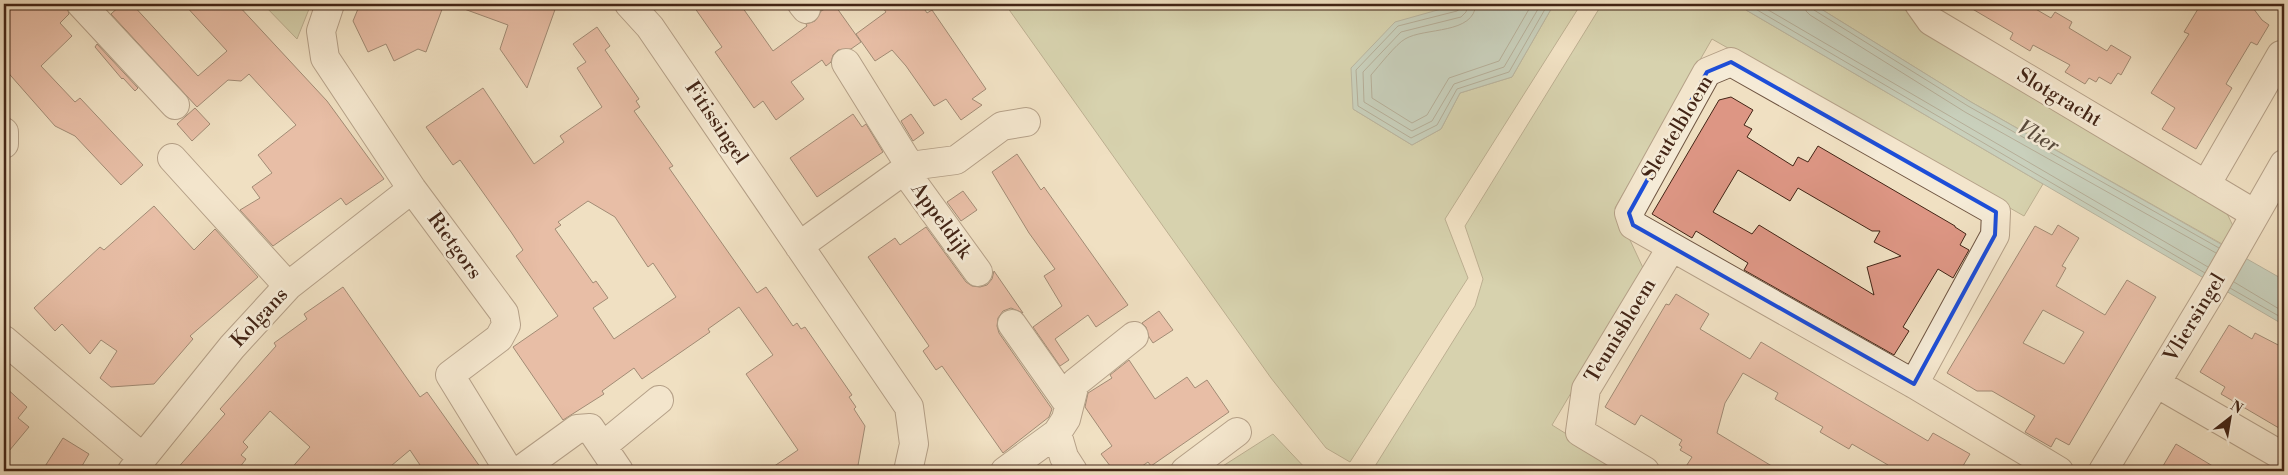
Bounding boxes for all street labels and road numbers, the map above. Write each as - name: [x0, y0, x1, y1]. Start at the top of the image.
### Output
- street label: Slotgracht: [2012, 63, 2106, 133]
- street label: Sleutelbloem: [1637, 71, 1719, 185]
- street label: Fitissingel: [679, 77, 753, 169]
- street label: Appeldijk: [905, 177, 978, 265]
- street label: Rietgors: [421, 208, 487, 284]
- street label: Vliersingel: [2158, 269, 2231, 368]
- street label: Teunisbloem: [1580, 274, 1662, 388]
- street label: Kolgans: [226, 283, 294, 353]

